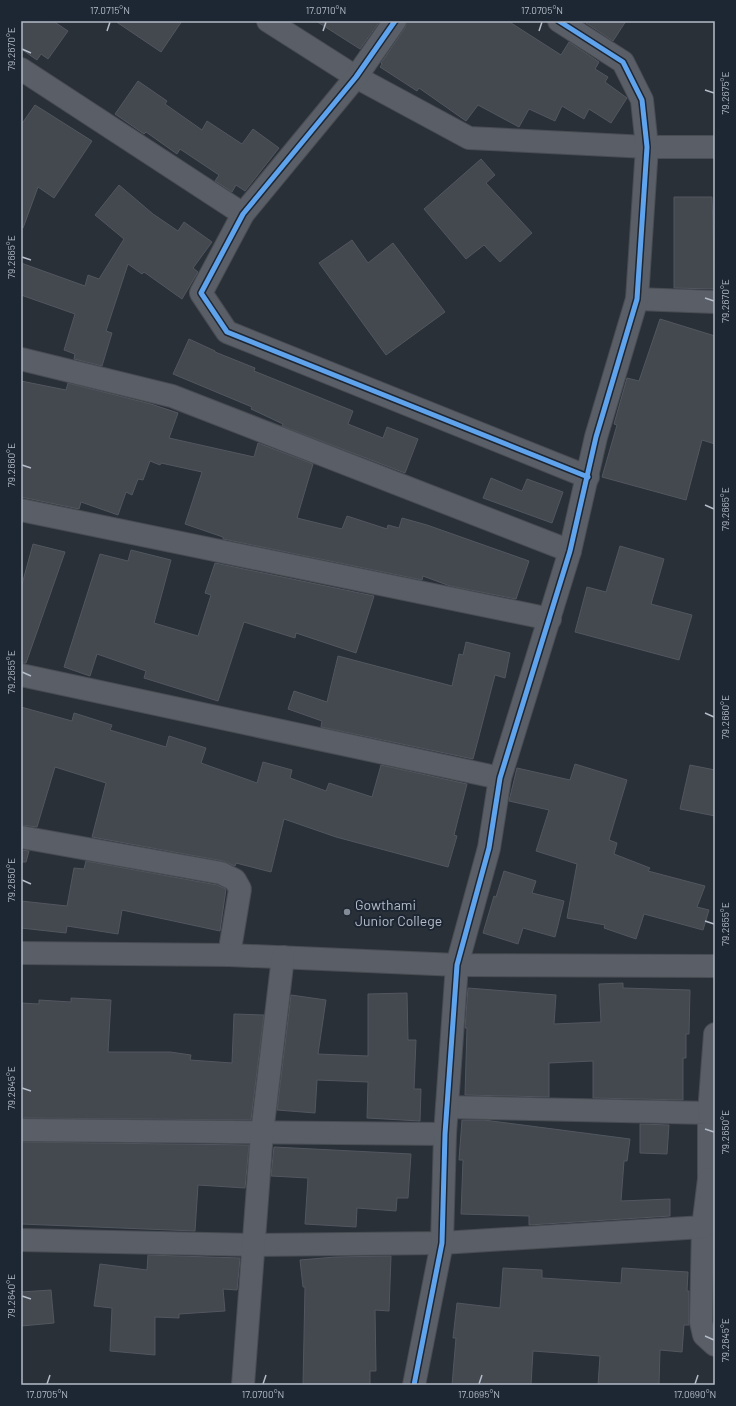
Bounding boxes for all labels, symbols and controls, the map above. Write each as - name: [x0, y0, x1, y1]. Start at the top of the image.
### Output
- text: 17.0715°N: [90, 4, 130, 16]
- text: 17.0710°N: [306, 4, 346, 16]
- text: 17.0705°N: [521, 4, 563, 16]
- text: 79.2670°E: [5, 27, 17, 71]
- text: 79.2675°E: [719, 72, 731, 114]
- text: 79.2665°E: [5, 235, 17, 279]
- text: 79.2670°E: [719, 279, 731, 323]
- text: 79.2660°E: [5, 443, 17, 487]
- text: 79.2665°E: [719, 487, 731, 531]
- text: 79.2655°E: [5, 650, 17, 694]
- text: 79.2660°E: [719, 695, 731, 739]
- text: 79.2650°E: [5, 858, 17, 902]
- place label: Gowthami Junior College: [355, 896, 442, 929]
- text: 79.2655°E: [719, 902, 731, 946]
- marker: Gowthami Junior College: [342, 907, 352, 917]
- text: 79.2645°E: [5, 1066, 17, 1110]
- text: 79.2650°E: [719, 1110, 731, 1154]
- text: 79.2640°E: [5, 1274, 17, 1318]
- text: 79.2645°E: [719, 1318, 731, 1362]
- text: 17.0705°N: [26, 1388, 68, 1400]
- text: 17.0700°N: [242, 1388, 284, 1400]
- text: 17.0695°N: [458, 1388, 500, 1400]
- text: 17.0690°N: [674, 1388, 716, 1400]

